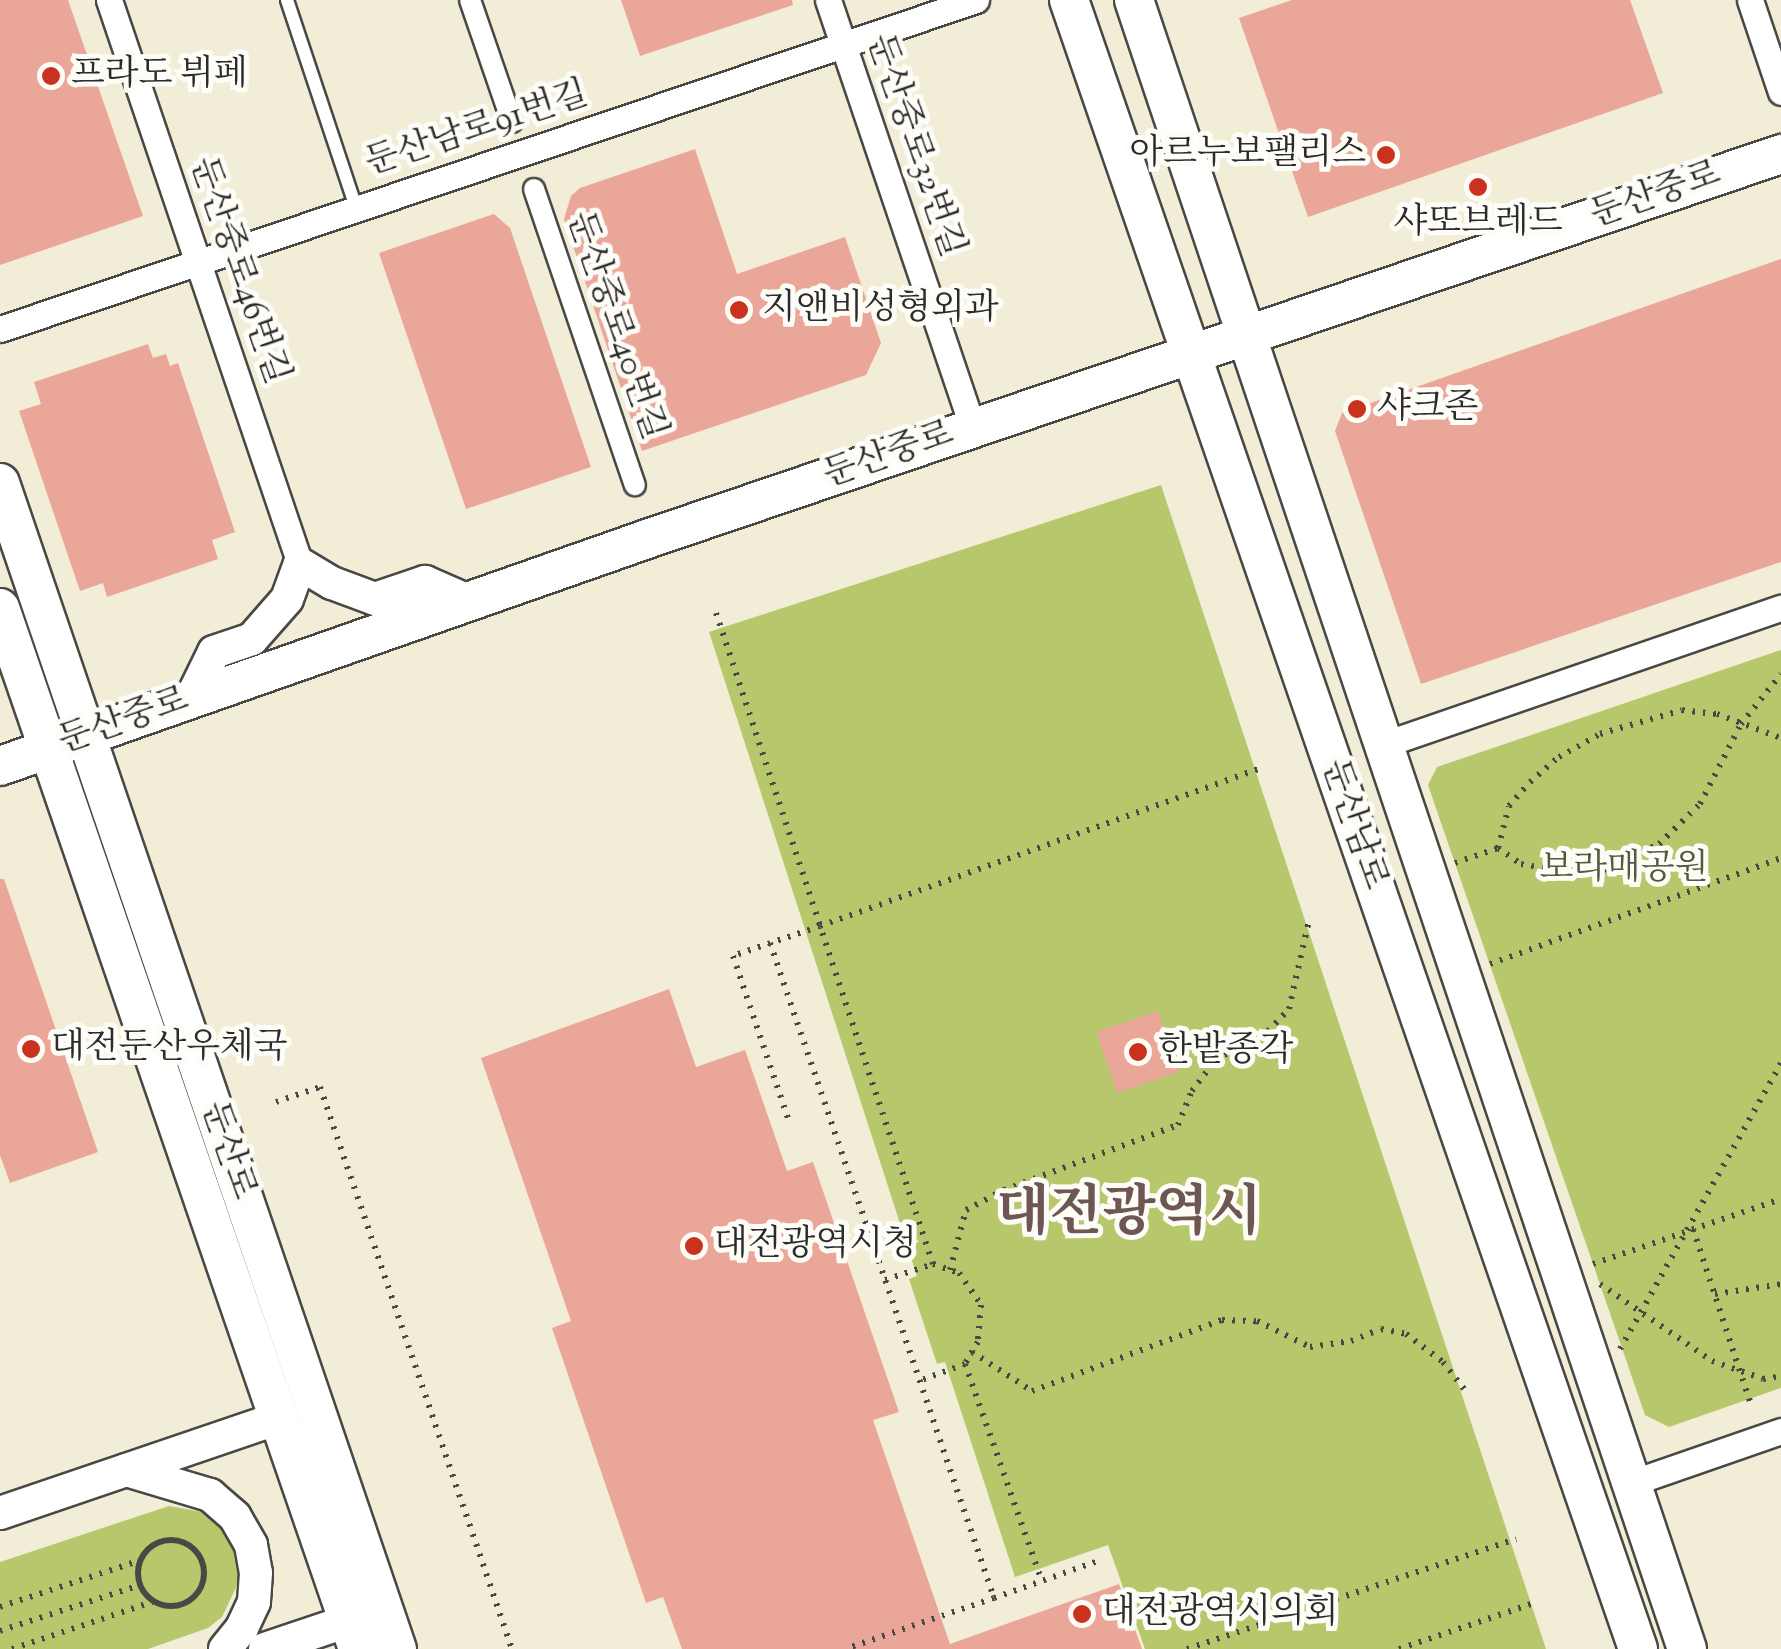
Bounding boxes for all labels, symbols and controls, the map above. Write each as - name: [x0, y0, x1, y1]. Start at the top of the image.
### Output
- street label: 둔산중로32번길: [856, 29, 972, 263]
- place label: 프라도 뷔페: [71, 55, 248, 97]
- marker: 프라도 뷔페: [40, 65, 62, 87]
- street label: 둔산남로91번길: [360, 74, 594, 186]
- place label: 아르누보팰리스: [1129, 134, 1366, 176]
- marker: 아르누보팰리스: [1375, 144, 1397, 166]
- street label: 둔산중로46번길: [179, 152, 297, 390]
- street label: 둔산중로: [1585, 154, 1727, 238]
- marker: 샤또브레드: [1467, 176, 1489, 198]
- place label: 샤또브레드: [1393, 203, 1563, 245]
- street label: 둔산중로40번길: [556, 206, 674, 446]
- place label: 지앤비성형외과: [762, 289, 999, 331]
- marker: 지앤비성형외과: [726, 297, 752, 323]
- place label: 샤크존: [1377, 388, 1478, 430]
- marker: 샤크존: [1346, 398, 1368, 420]
- street label: 둔산중로: [818, 414, 960, 498]
- street label: 둔산중로: [53, 680, 195, 764]
- street label: 둔산남로: [1311, 754, 1395, 896]
- park label: 보라매공원: [1539, 849, 1709, 891]
- place label: 대전둔산우체국: [51, 1028, 288, 1070]
- place label: 한밭종각: [1158, 1031, 1293, 1073]
- marker: 대전둔산우체국: [20, 1038, 42, 1060]
- marker: 한밭종각: [1127, 1041, 1149, 1063]
- street label: 둔산로: [191, 1096, 263, 1206]
- district label: 대전광역시: [996, 1183, 1262, 1249]
- place label: 대전광역시청: [714, 1225, 917, 1267]
- marker: 대전광역시청: [683, 1235, 705, 1257]
- place label: 대전광역시의회: [1102, 1593, 1339, 1635]
- marker: 대전광역시의회: [1071, 1603, 1093, 1625]

